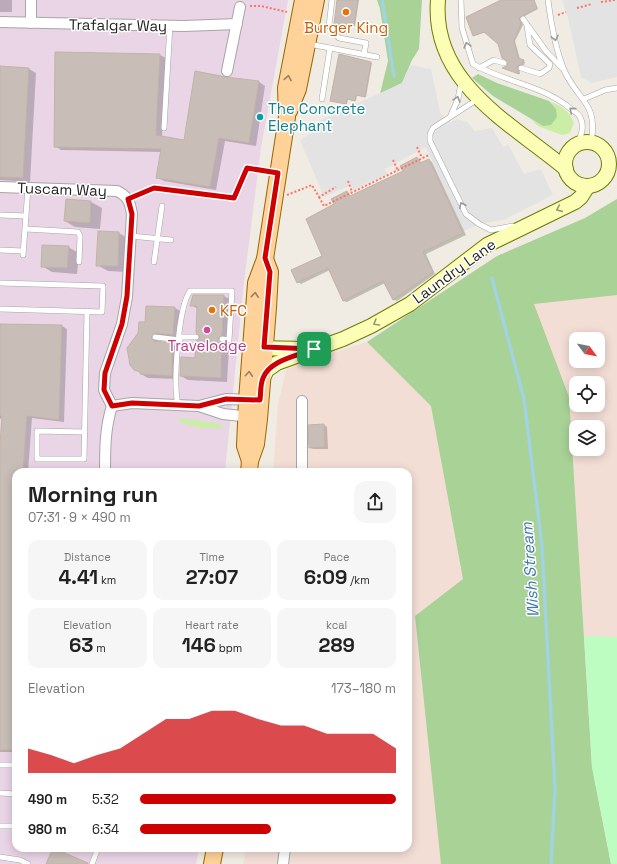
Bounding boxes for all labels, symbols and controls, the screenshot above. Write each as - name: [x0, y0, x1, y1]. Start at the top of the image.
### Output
- marker: Burger King: [341, 7, 351, 17]
- street label: Trafalgar Way: [69, 15, 167, 35]
- place label: Burger King: [304, 18, 388, 37]
- one-way arrow: [551, 35, 559, 41]
- one-way arrow: [463, 42, 472, 49]
- one-way arrow: [283, 75, 292, 81]
- one-way arrow: [453, 95, 461, 102]
- place label: The Concrete Elephant: [268, 99, 365, 135]
- one-way arrow: [570, 107, 577, 114]
- marker: The Concrete Elephant: [255, 112, 265, 122]
- street label: Tuscam Way: [17, 178, 107, 200]
- one-way arrow: [459, 202, 467, 210]
- one-way arrow: [555, 204, 563, 212]
- street label: Laundry Lane: [409, 234, 499, 308]
- one-way arrow: [250, 292, 259, 298]
- place label: KFC: [220, 301, 247, 320]
- marker: KFC: [207, 305, 217, 315]
- one-way arrow: [373, 319, 380, 326]
- marker: Travelodge: [202, 325, 212, 335]
- pin: [297, 332, 331, 366]
- north arrow: [569, 332, 605, 368]
- map controls: [569, 332, 605, 456]
- place label: Travelodge: [167, 336, 247, 355]
- icon: arrive: [303, 338, 325, 360]
- one-way arrow: [244, 371, 253, 377]
- button: locate: [569, 376, 605, 412]
- button: layers: [569, 420, 605, 456]
- text: Morning run: [28, 480, 158, 508]
- button: share: [354, 481, 396, 523]
- text: 07:31 · 9 × 490 m: [28, 509, 131, 526]
- water label: Wish Stream: [516, 520, 544, 618]
- text: Distance: [64, 550, 111, 564]
- text: Time: [199, 550, 225, 564]
- text: Pace: [324, 550, 350, 564]
- text: 4.41: [58, 564, 98, 590]
- text: 27:07: [186, 564, 238, 590]
- text: 6:09: [304, 564, 347, 590]
- text: km: [98, 573, 116, 587]
- text: /km: [347, 573, 370, 587]
- text: Elevation: [63, 618, 111, 632]
- text: Heart rate: [185, 618, 239, 632]
- text: kcal: [326, 618, 347, 632]
- text: 63: [69, 632, 93, 658]
- text: 146: [182, 632, 216, 658]
- text: 289: [319, 632, 355, 658]
- text: m: [93, 641, 106, 655]
- text: bpm: [216, 641, 242, 655]
- text: Elevation: [28, 680, 85, 697]
- text: 173–180 m: [331, 680, 396, 697]
- text: 490 m: [28, 791, 67, 808]
- text: 5:32: [92, 791, 119, 808]
- text: 980 m: [28, 821, 67, 838]
- text: 6:34: [92, 821, 119, 838]

